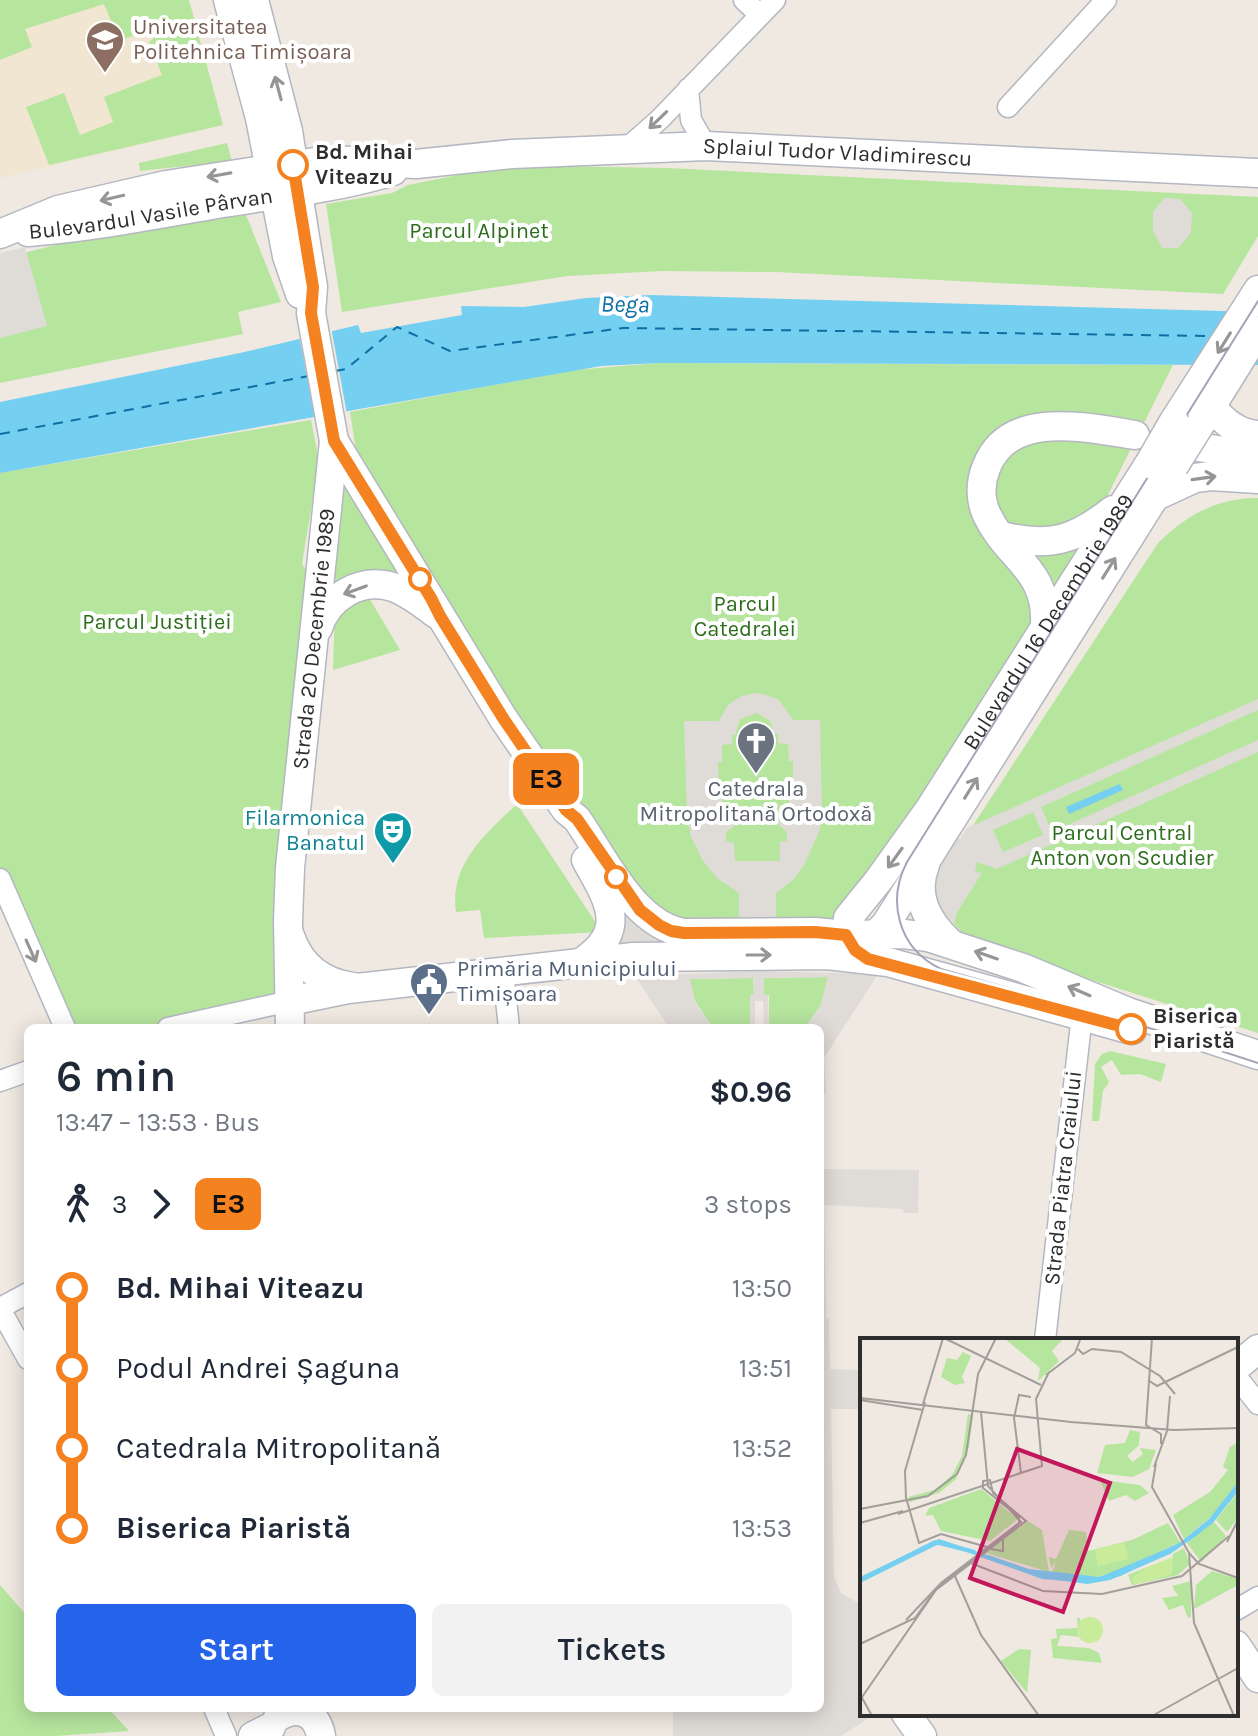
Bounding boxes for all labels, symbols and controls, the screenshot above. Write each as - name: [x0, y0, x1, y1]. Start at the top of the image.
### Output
- place label: Universitatea Politehnica Timișoara: [133, 14, 352, 65]
- school or university icon: Universitatea Politehnica Timișoara: [84, 19, 126, 74]
- one-way arrow: [269, 76, 284, 102]
- one-way arrow: [649, 110, 668, 129]
- street label: Splaiul Tudor Vladimirescu: [702, 133, 973, 172]
- place label: Bd. Mihai Viteazu: [315, 139, 413, 190]
- marker: Bd. Mihai Viteazu: [278, 150, 308, 180]
- one-way arrow: [206, 169, 232, 184]
- street label: Bulevardul Vasile Pârvan: [28, 183, 274, 245]
- one-way arrow: [100, 191, 125, 206]
- park label: Parcul Alpinet: [409, 218, 549, 244]
- water label: Bega: [600, 290, 650, 318]
- one-way arrow: [1216, 331, 1232, 354]
- one-way arrow: [1191, 470, 1216, 485]
- street label: Bulevardul 16 Decembrie 1989: [958, 489, 1140, 755]
- street label: Strada 20 Decembrie 1989: [287, 507, 341, 771]
- one-way arrow: [1102, 557, 1118, 580]
- unlabelled marker: [409, 568, 431, 590]
- one-way arrow: [343, 584, 368, 598]
- park label: Parcul Catedralei: [694, 591, 796, 642]
- park label: Parcul Justiției: [82, 609, 232, 635]
- church icon: Catedrala Mitropolitană Ortodoxă: [735, 720, 777, 775]
- line badge: E3: [510, 753, 582, 805]
- text: E3: [529, 762, 563, 795]
- place label: Catedrala Mitropolitană Ortodoxă: [640, 776, 872, 827]
- one-way arrow: [963, 777, 979, 800]
- place label: Filarmonica Banatul: [245, 805, 365, 856]
- theatre icon: Filarmonica Banatul: [372, 810, 414, 865]
- park label: Parcul Central Anton von Scudier: [1030, 820, 1214, 871]
- one-way arrow: [887, 846, 903, 868]
- unlabelled marker: [605, 866, 627, 888]
- one-way arrow: [25, 938, 40, 963]
- one-way arrow: [745, 947, 772, 963]
- one-way arrow: [974, 947, 999, 961]
- place label: Primăria Municipiului Timișoara: [457, 956, 677, 1007]
- public building icon: Primăria Municipiului Timișoara: [408, 961, 450, 1016]
- one-way arrow: [1068, 982, 1092, 997]
- place label: Biserica Piaristă: [1153, 1003, 1238, 1054]
- marker: Biserica Piaristă: [1116, 1014, 1146, 1044]
- text: 6 min: [56, 1051, 176, 1102]
- street label: Strada Piatra Craiului: [1039, 1069, 1087, 1287]
- text: $0.96: [709, 1074, 792, 1110]
- text: 13:47 – 13:53 · Bus: [56, 1107, 260, 1138]
- icon: walk: [56, 1182, 100, 1226]
- icon: forward: [139, 1182, 183, 1226]
- text: E3: [211, 1187, 245, 1220]
- text: 3: [112, 1189, 127, 1220]
- text: 3 stops: [704, 1189, 792, 1220]
- text: Bd. Mihai Viteazu: [116, 1270, 365, 1306]
- text: 13:50: [732, 1273, 792, 1304]
- inset map: [860, 1338, 1238, 1716]
- text: Podul Andrei Șaguna: [116, 1350, 400, 1386]
- text: 13:51: [739, 1353, 792, 1384]
- text: Catedrala Mitropolitană: [116, 1430, 441, 1466]
- text: 13:52: [732, 1433, 792, 1464]
- text: Biserica Piaristă: [116, 1510, 351, 1546]
- text: 13:53: [732, 1513, 792, 1544]
- button: Start: [56, 1604, 416, 1696]
- button: Tickets: [432, 1604, 792, 1696]

